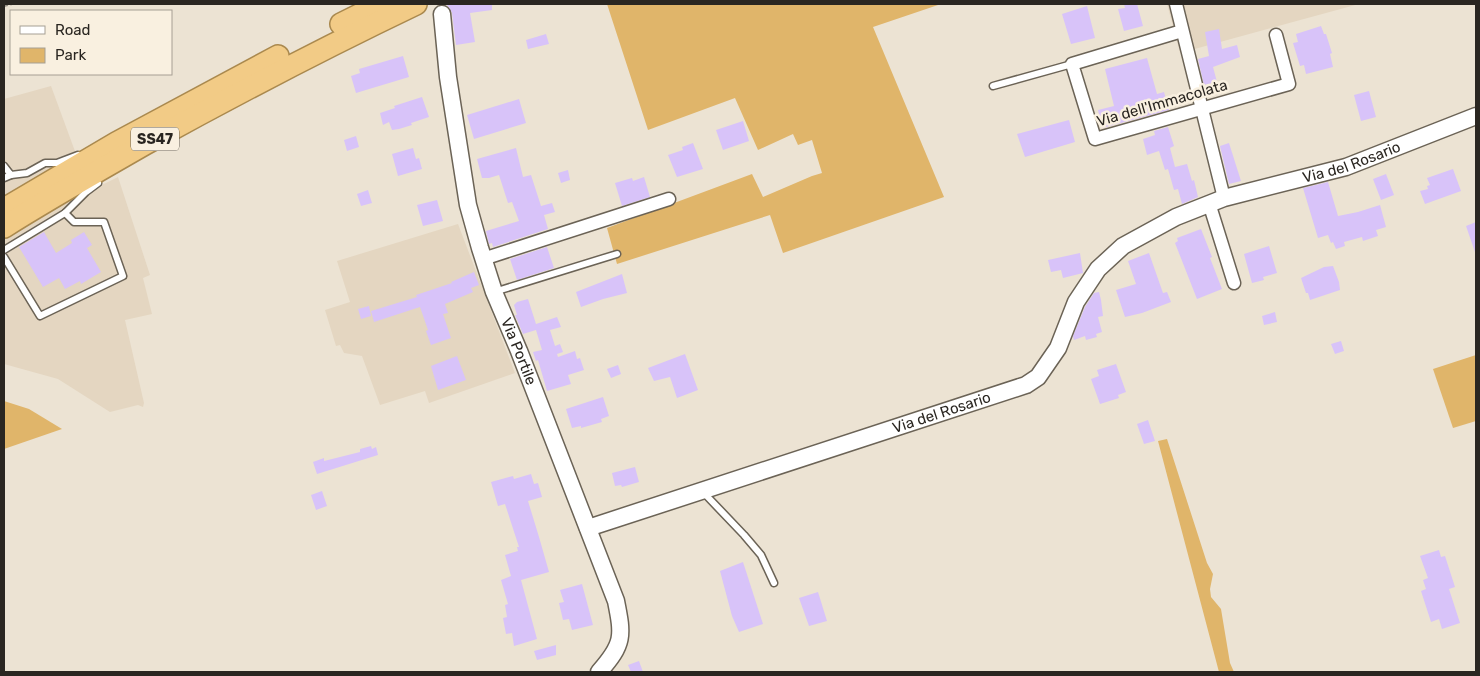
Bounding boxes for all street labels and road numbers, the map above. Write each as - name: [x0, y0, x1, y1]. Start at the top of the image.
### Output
- street label: Via dell'Immacolata: [1095, 76, 1229, 130]
- road number: SS47: [131, 128, 179, 150]
- street label: Via del Rosario: [1301, 138, 1403, 187]
- street label: Via Portile: [497, 315, 540, 388]
- street label: Via del Rosario: [890, 388, 993, 437]

